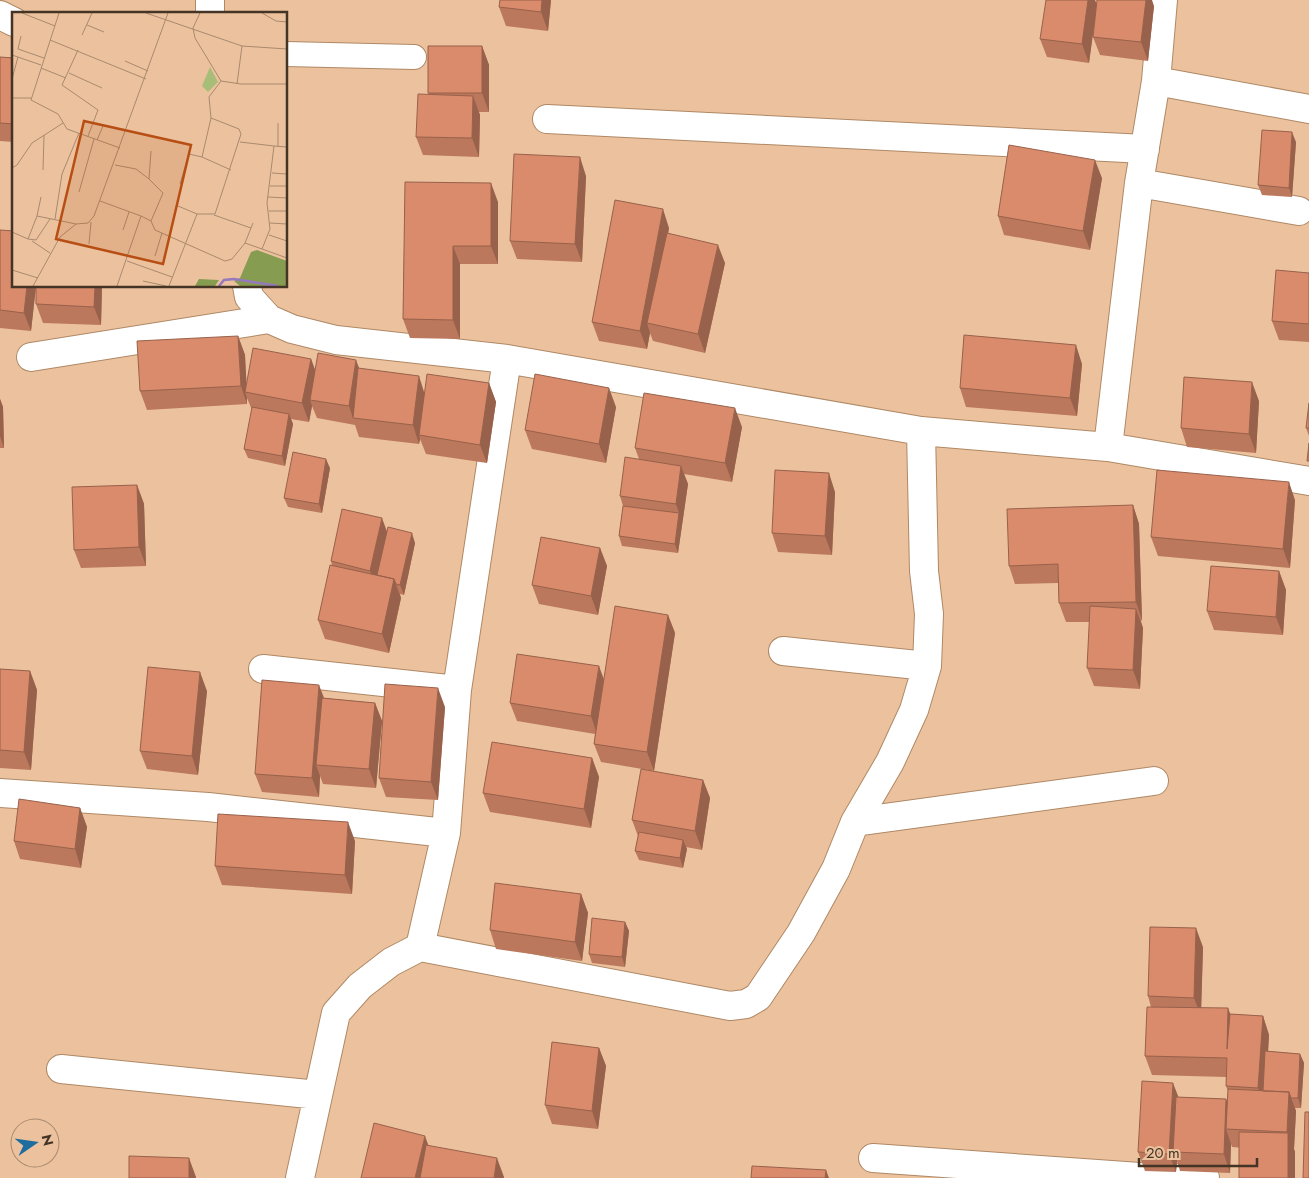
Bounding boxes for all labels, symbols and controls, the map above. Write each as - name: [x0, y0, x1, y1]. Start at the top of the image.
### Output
- inset map: [12, 12, 288, 288]
- north arrow: [10, 1118, 60, 1168]
- text: N: [37, 1132, 59, 1148]
- scale bar: [1139, 1136, 1256, 1168]
- text: 20 m: [1146, 1142, 1180, 1164]

